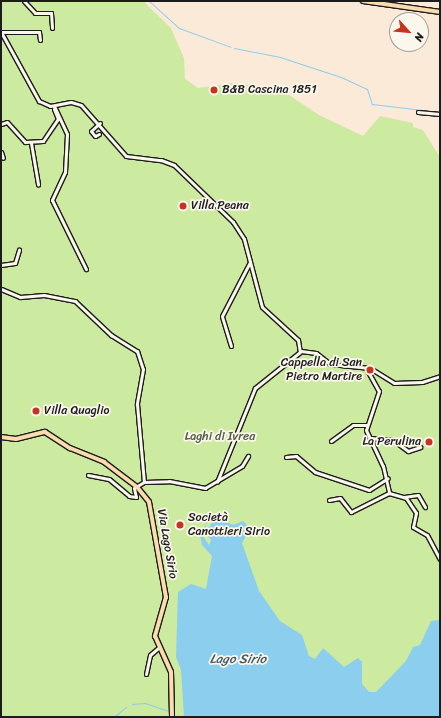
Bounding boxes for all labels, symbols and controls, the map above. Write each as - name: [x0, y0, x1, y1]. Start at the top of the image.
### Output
- north arrow: [389, 12, 429, 52]
- text: N: [409, 30, 429, 45]
- place label: B&B Cascina 1851: [222, 83, 317, 97]
- marker: B&B Cascina 1851: [209, 85, 219, 95]
- place label: Villa Peana: [191, 199, 249, 213]
- marker: Villa Peana: [178, 201, 188, 211]
- place label: Cappella di San Pietro Martire: [281, 356, 362, 384]
- marker: Cappella di San Pietro Martire: [365, 365, 375, 375]
- place label: Villa Quaglio: [44, 404, 110, 418]
- marker: Villa Quaglio: [31, 406, 41, 416]
- park label: Laghi di Ivrea: [185, 430, 255, 444]
- place label: La Perulina: [362, 435, 421, 449]
- marker: La Perulina: [424, 437, 434, 447]
- street label: Via Lago Sirio: [154, 508, 180, 580]
- place label: Società Canottieri Sirio: [188, 511, 270, 539]
- marker: Società Canottieri Sirio: [175, 520, 185, 530]
- water label: Lago Sirio: [210, 651, 266, 667]

